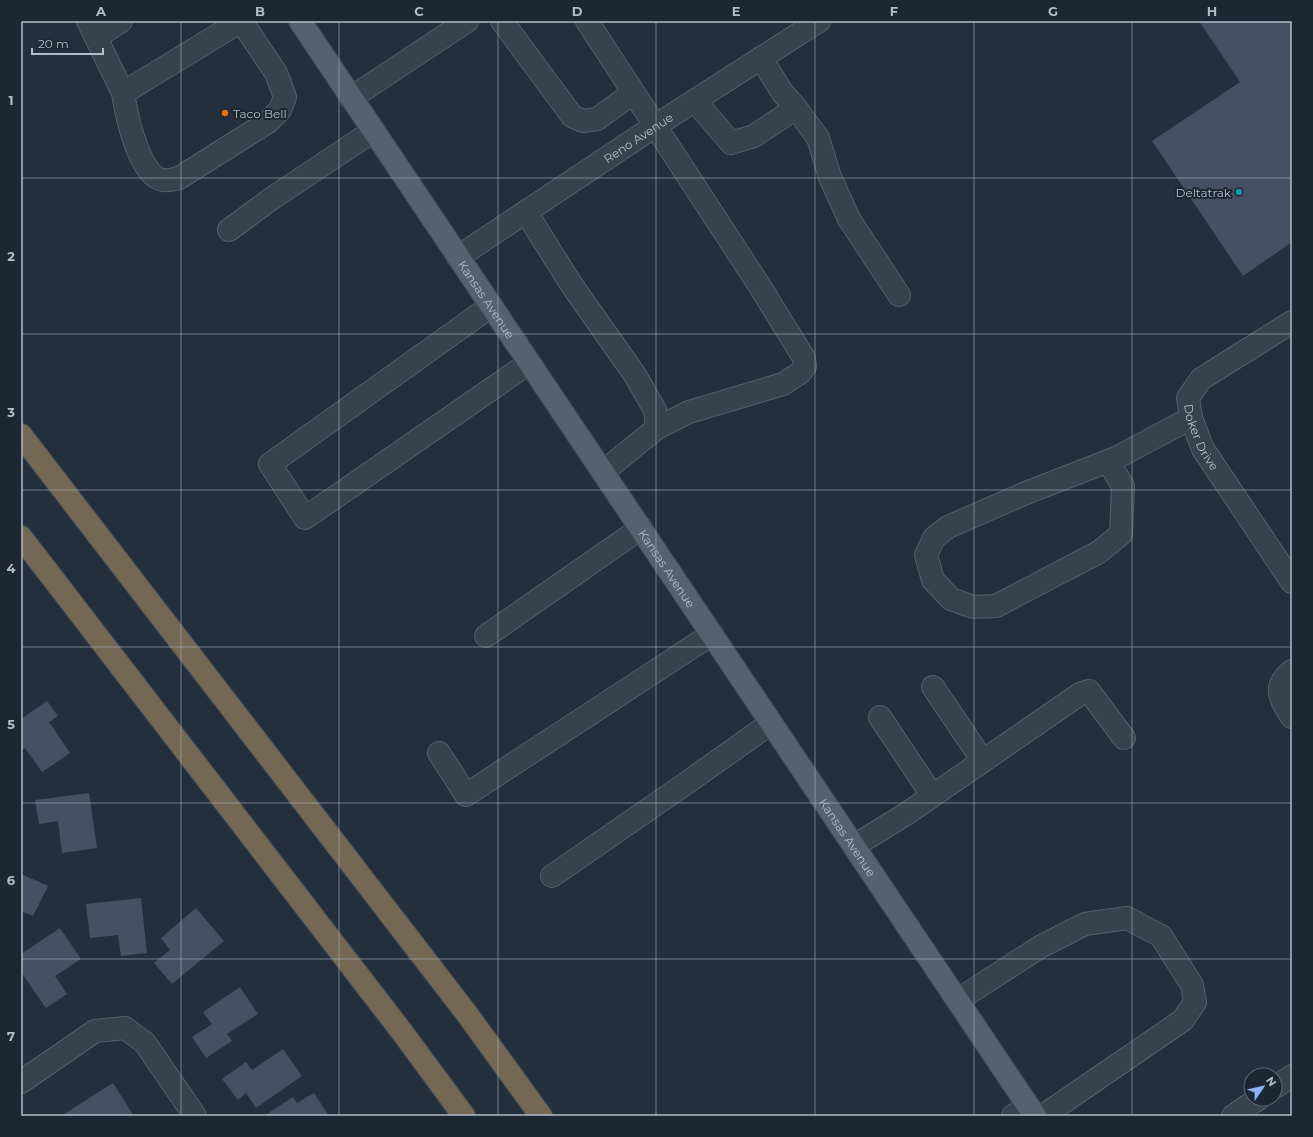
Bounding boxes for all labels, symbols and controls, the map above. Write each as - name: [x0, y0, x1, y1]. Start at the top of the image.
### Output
- text: A: [95, 3, 107, 19]
- text: B: [255, 3, 265, 19]
- text: C: [414, 3, 424, 19]
- text: D: [572, 3, 583, 19]
- text: E: [732, 3, 741, 19]
- text: F: [890, 3, 898, 19]
- text: G: [1048, 3, 1058, 19]
- text: H: [1207, 3, 1217, 19]
- scale bar: [32, 30, 103, 56]
- text: 20 m: [38, 36, 69, 51]
- text: 1: [8, 92, 14, 108]
- place label: Taco Bell: [233, 106, 287, 121]
- marker: Taco Bell: [220, 108, 230, 118]
- street label: Reno Avenue: [600, 109, 675, 166]
- place label: Deltatrak: [1176, 185, 1232, 200]
- marker: Deltatrak: [1234, 187, 1244, 197]
- text: 2: [7, 248, 15, 264]
- street label: Kansas Avenue: [455, 257, 518, 341]
- street label: Doker Drive: [1181, 403, 1222, 473]
- text: 3: [6, 404, 15, 420]
- street label: Kansas Avenue: [636, 526, 699, 610]
- text: 4: [7, 560, 16, 576]
- text: 5: [7, 716, 15, 732]
- street label: Kansas Avenue: [816, 795, 879, 879]
- text: 6: [7, 872, 16, 888]
- text: 7: [7, 1028, 15, 1044]
- north arrow: [1243, 1067, 1283, 1107]
- text: N: [1263, 1074, 1280, 1089]

